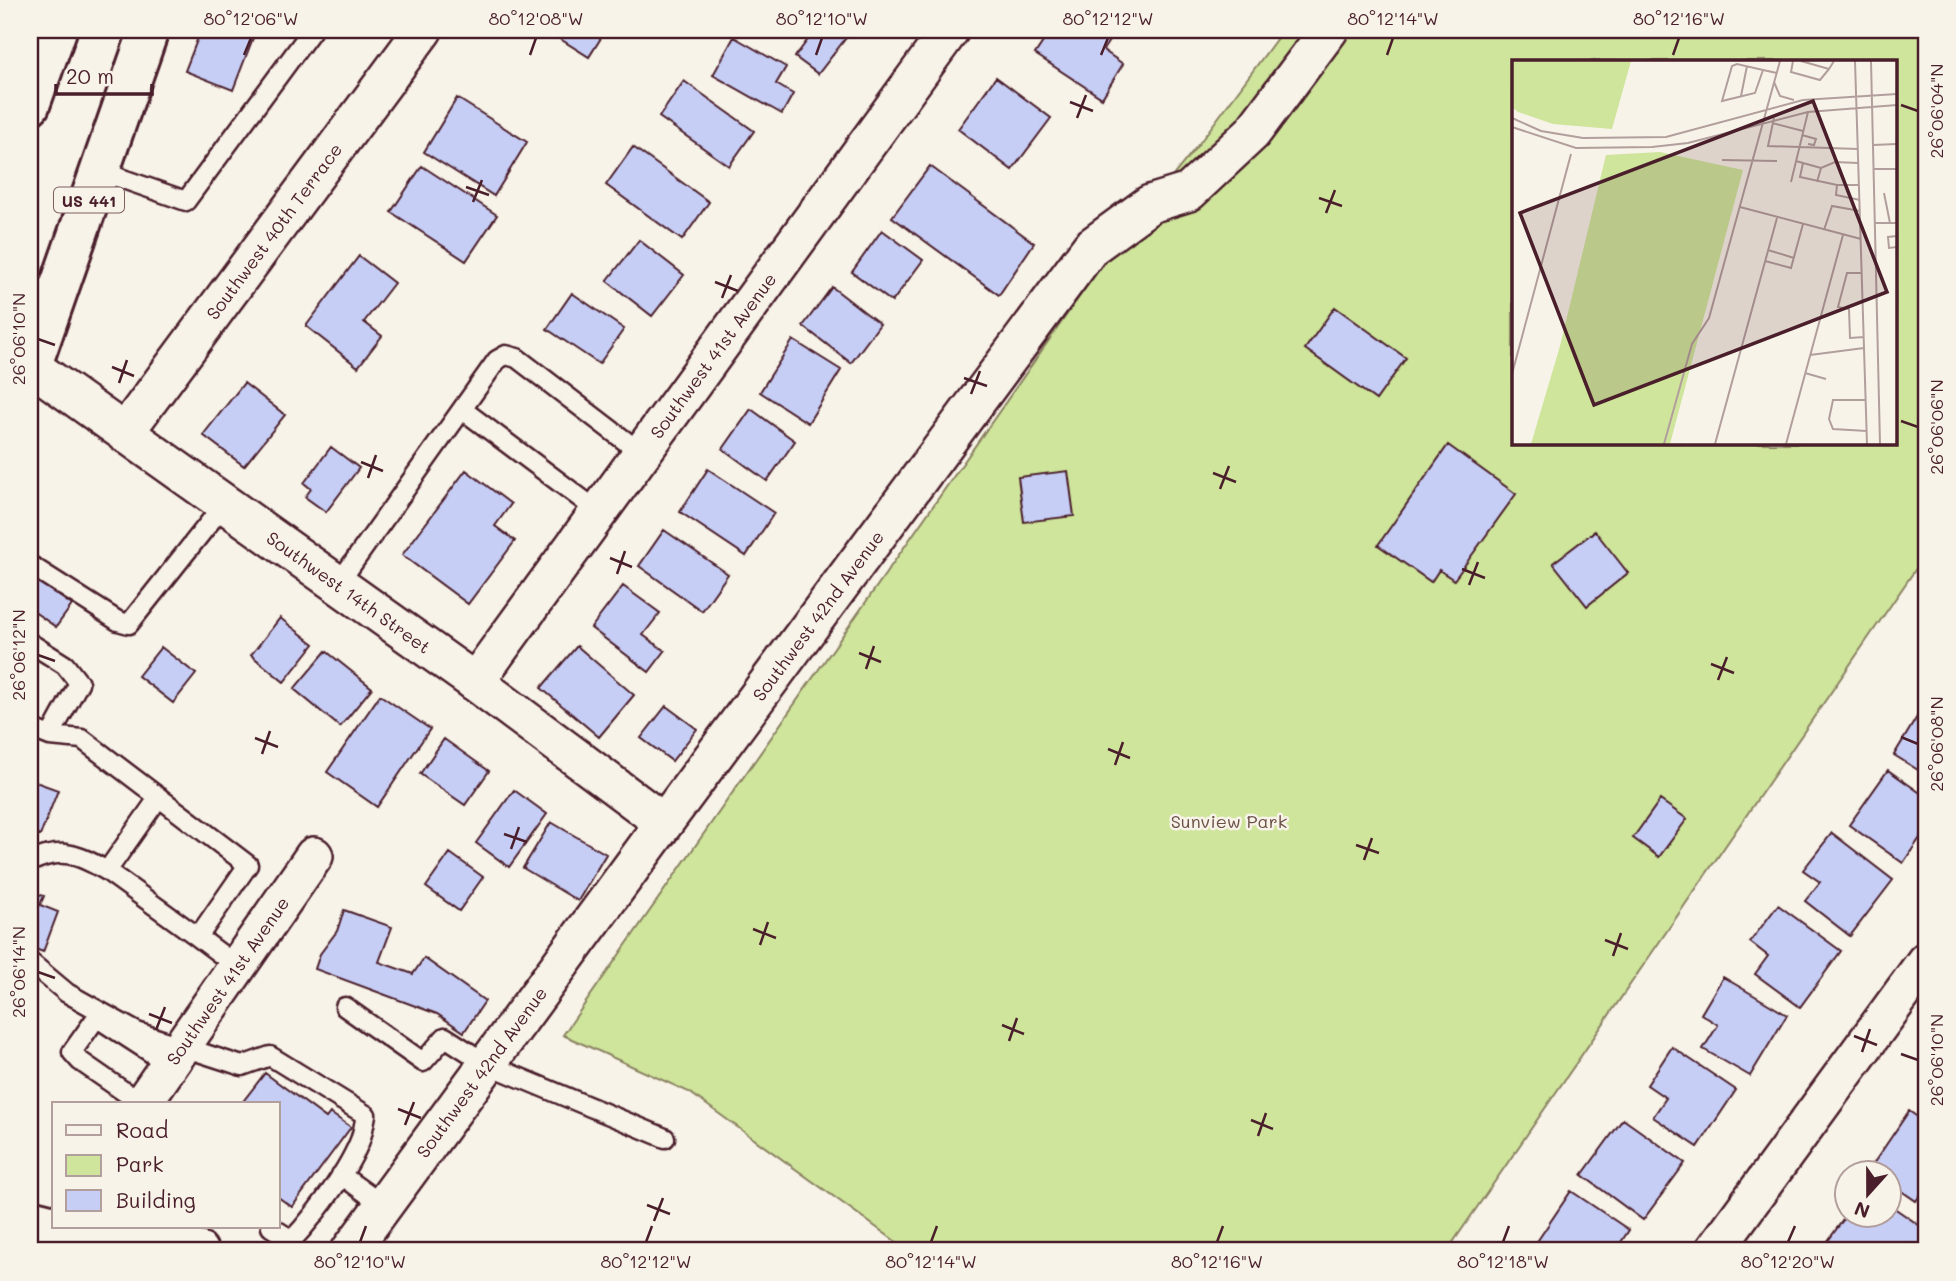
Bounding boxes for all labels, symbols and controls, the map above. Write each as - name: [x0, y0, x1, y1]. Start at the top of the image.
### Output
- text: 80°12'06"W: [203, 6, 299, 30]
- text: 80°12'08"W: [488, 6, 584, 30]
- text: 80°12'10"W: [776, 6, 868, 30]
- text: 80°12'12"W: [1062, 6, 1154, 30]
- text: 80°12'14"W: [1347, 6, 1439, 30]
- text: 80°12'16"W: [1633, 6, 1725, 30]
- scale bar: [56, 52, 152, 96]
- inset map: [1512, 60, 1896, 444]
- text: 20 m: [66, 62, 114, 89]
- text: 26°06'04"N: [1924, 63, 1948, 159]
- street label: Southwest 40th Terrace: [200, 138, 347, 324]
- road number: US 441: [54, 188, 124, 212]
- street label: Southwest 41st Avenue: [644, 268, 781, 443]
- text: 26°06'10"N: [6, 293, 30, 385]
- text: 26°06'06"N: [1924, 379, 1948, 475]
- street label: Southwest 14th Street: [262, 525, 436, 659]
- street label: Southwest 42nd Avenue: [747, 526, 889, 706]
- text: 26°06'12"N: [6, 609, 30, 701]
- text: 26°06'08"N: [1924, 696, 1948, 792]
- park label: Sunview Park: [1171, 809, 1287, 833]
- street label: Southwest 41st Avenue: [161, 892, 294, 1070]
- text: 26°06'14"N: [6, 926, 30, 1018]
- street label: Southwest 42nd Avenue: [411, 982, 552, 1162]
- text: 26°06'10"N: [1924, 1014, 1948, 1106]
- legend: [52, 1102, 280, 1228]
- text: Road: [116, 1116, 168, 1143]
- text: Park: [116, 1150, 164, 1177]
- north arrow: [1834, 1158, 1904, 1228]
- text: Building: [116, 1186, 196, 1213]
- text: N: [1851, 1196, 1873, 1225]
- text: 80°12'10"W: [314, 1249, 406, 1273]
- text: 80°12'12"W: [600, 1249, 692, 1273]
- text: 80°12'14"W: [885, 1249, 977, 1273]
- text: 80°12'16"W: [1171, 1249, 1263, 1273]
- text: 80°12'18"W: [1457, 1249, 1549, 1273]
- text: 80°12'20"W: [1741, 1249, 1835, 1273]

